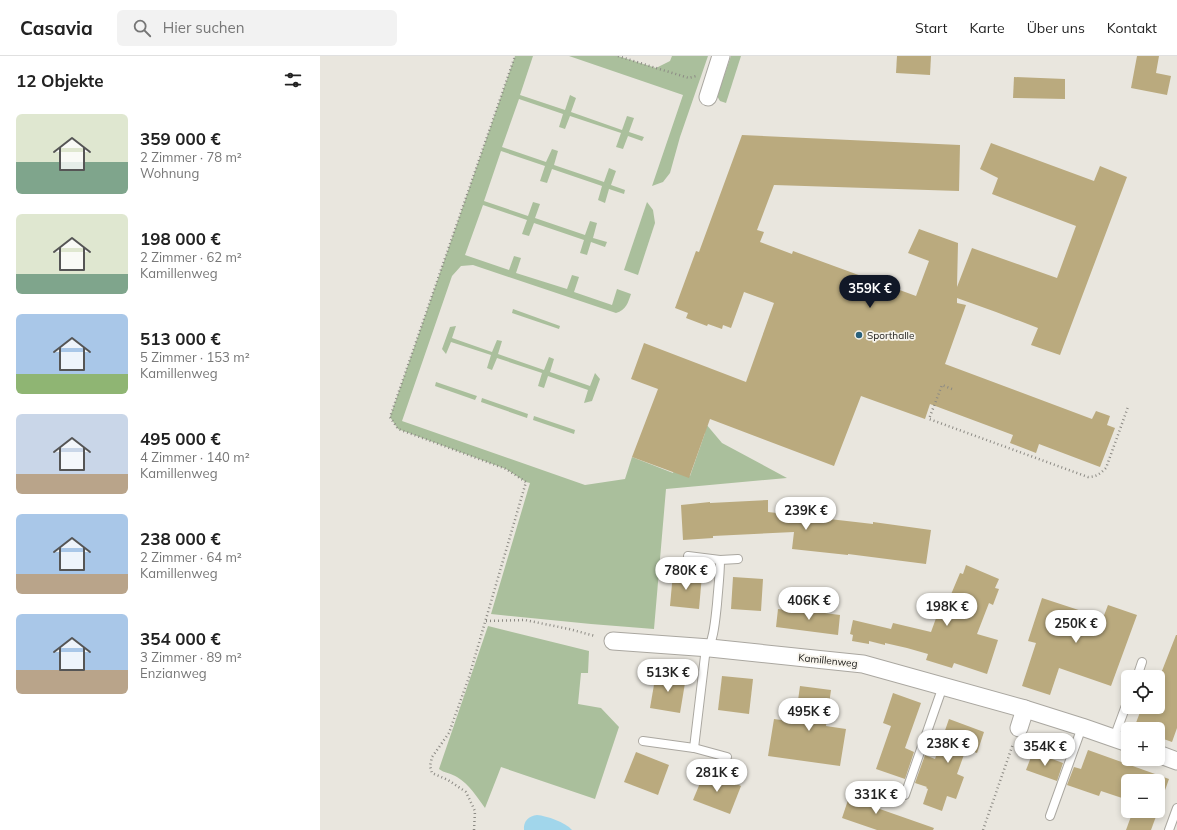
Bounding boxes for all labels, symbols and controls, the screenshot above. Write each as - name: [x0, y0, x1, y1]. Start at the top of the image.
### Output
- search box: [117, 10, 397, 46]
- text: Casavia: [20, 16, 93, 40]
- icon: search: [131, 17, 153, 39]
- text: Hier suchen: [163, 18, 245, 37]
- text: Start: [915, 19, 947, 37]
- text: Karte: [969, 19, 1005, 37]
- text: Über uns: [1027, 19, 1085, 37]
- text: Kontakt: [1107, 19, 1157, 37]
- icon: filters: [282, 69, 304, 91]
- text: 12 Objekte: [16, 70, 104, 91]
- text: 359 000 €: [140, 128, 221, 149]
- icon: home: [48, 130, 96, 178]
- text: 2 Zimmer · 78 m²: [140, 149, 242, 165]
- text: Wohnung: [140, 165, 199, 181]
- text: 198 000 €: [140, 228, 221, 249]
- icon: home: [48, 230, 96, 278]
- text: 2 Zimmer · 62 m²: [140, 249, 242, 265]
- text: Kamillenweg: [140, 265, 217, 281]
- pin: 359K €: [837, 275, 903, 309]
- text: 359K €: [848, 280, 892, 296]
- text: 513 000 €: [140, 328, 221, 349]
- place label: Sporthalle: [867, 329, 914, 342]
- icon: home: [48, 330, 96, 378]
- marker: Sporthalle: [854, 330, 864, 340]
- text: 5 Zimmer · 153 m²: [140, 349, 250, 365]
- text: Kamillenweg: [140, 365, 217, 381]
- text: 495 000 €: [140, 428, 221, 449]
- icon: home: [48, 430, 96, 478]
- text: 4 Zimmer · 140 m²: [140, 449, 250, 465]
- text: Kamillenweg: [140, 465, 217, 481]
- pin: 239K €: [773, 497, 839, 531]
- text: 239K €: [784, 502, 828, 518]
- text: 238 000 €: [140, 528, 221, 549]
- icon: home: [48, 530, 96, 578]
- text: 2 Zimmer · 64 m²: [140, 549, 242, 565]
- pin: 780K €: [653, 557, 719, 591]
- text: 780K €: [664, 562, 708, 578]
- text: Kamillenweg: [140, 565, 217, 581]
- pin: 406K €: [776, 587, 842, 621]
- text: 406K €: [787, 592, 831, 608]
- pin: 198K €: [914, 593, 980, 627]
- text: 198K €: [925, 598, 969, 614]
- pin: 250K €: [1043, 610, 1109, 644]
- text: 250K €: [1054, 615, 1098, 631]
- text: 354 000 €: [140, 628, 221, 649]
- icon: home: [48, 630, 96, 678]
- text: 3 Zimmer · 89 m²: [140, 649, 242, 665]
- street label: Kamillenweg: [798, 651, 858, 670]
- pin: 513K €: [635, 659, 701, 693]
- text: 513K €: [646, 664, 690, 680]
- text: Enzianweg: [140, 665, 207, 681]
- map controls: [1121, 670, 1165, 818]
- button: locate: [1121, 670, 1165, 714]
- pin: 495K €: [776, 698, 842, 732]
- text: 495K €: [787, 703, 831, 719]
- button: +: [1121, 722, 1165, 766]
- pin: 238K €: [915, 730, 981, 764]
- pin: 354K €: [1012, 733, 1078, 767]
- text: 238K €: [926, 735, 970, 751]
- text: 354K €: [1023, 738, 1067, 754]
- pin: 281K €: [684, 759, 750, 793]
- text: 281K €: [695, 764, 739, 780]
- button: −: [1121, 774, 1165, 818]
- pin: 331K €: [843, 781, 909, 815]
- text: 331K €: [854, 786, 898, 802]

